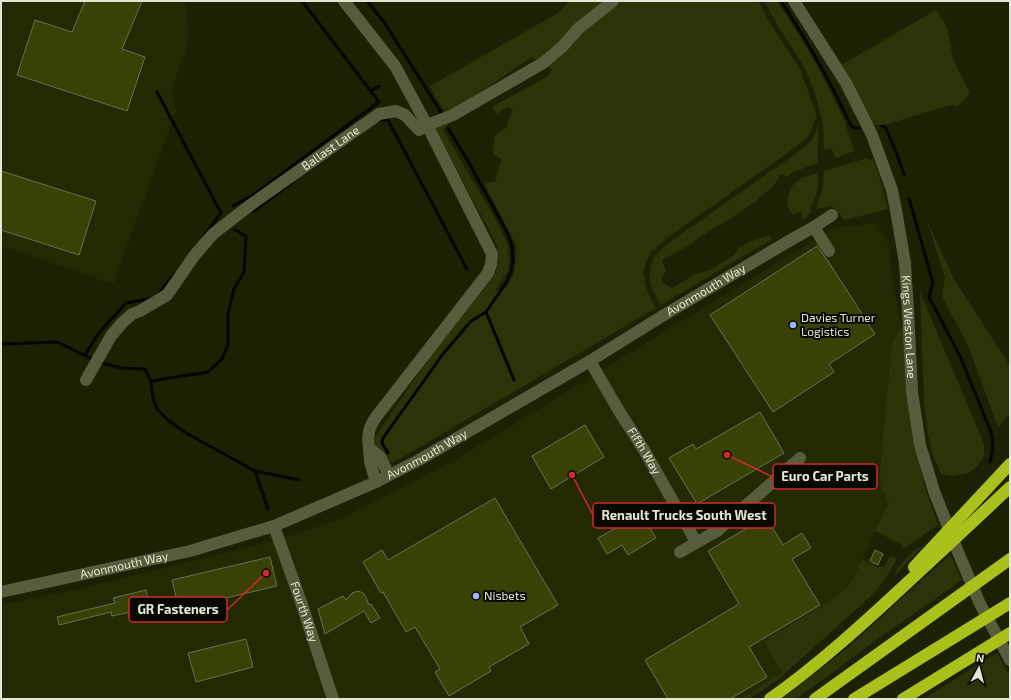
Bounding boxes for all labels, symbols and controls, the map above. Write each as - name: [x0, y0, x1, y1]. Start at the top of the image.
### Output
- street label: Ballast Lane: [298, 122, 361, 173]
- street label: Avonmouth Way: [663, 260, 748, 318]
- street label: Kings Weston Lane: [900, 275, 919, 379]
- place label: Davies Turner Logistics: [801, 310, 876, 338]
- marker: Davies Turner Logistics: [788, 320, 798, 330]
- street label: Fifth Way: [625, 424, 665, 477]
- street label: Avonmouth Way: [384, 425, 470, 481]
- callout: Euro Car Parts: [773, 464, 877, 489]
- text: Euro Car Parts: [781, 468, 869, 484]
- callout: Renault Trucks South West: [593, 503, 775, 528]
- text: Renault Trucks South West: [601, 507, 767, 523]
- street label: Avonmouth Way: [79, 548, 170, 581]
- street label: Fourth Way: [288, 579, 322, 644]
- place label: Nisbets: [484, 588, 525, 602]
- marker: Nisbets: [471, 591, 481, 601]
- callout: GR Fasteners: [129, 597, 227, 622]
- text: GR Fasteners: [137, 601, 219, 617]
- north arrow: [959, 648, 999, 688]
- text: N: [976, 651, 985, 665]

